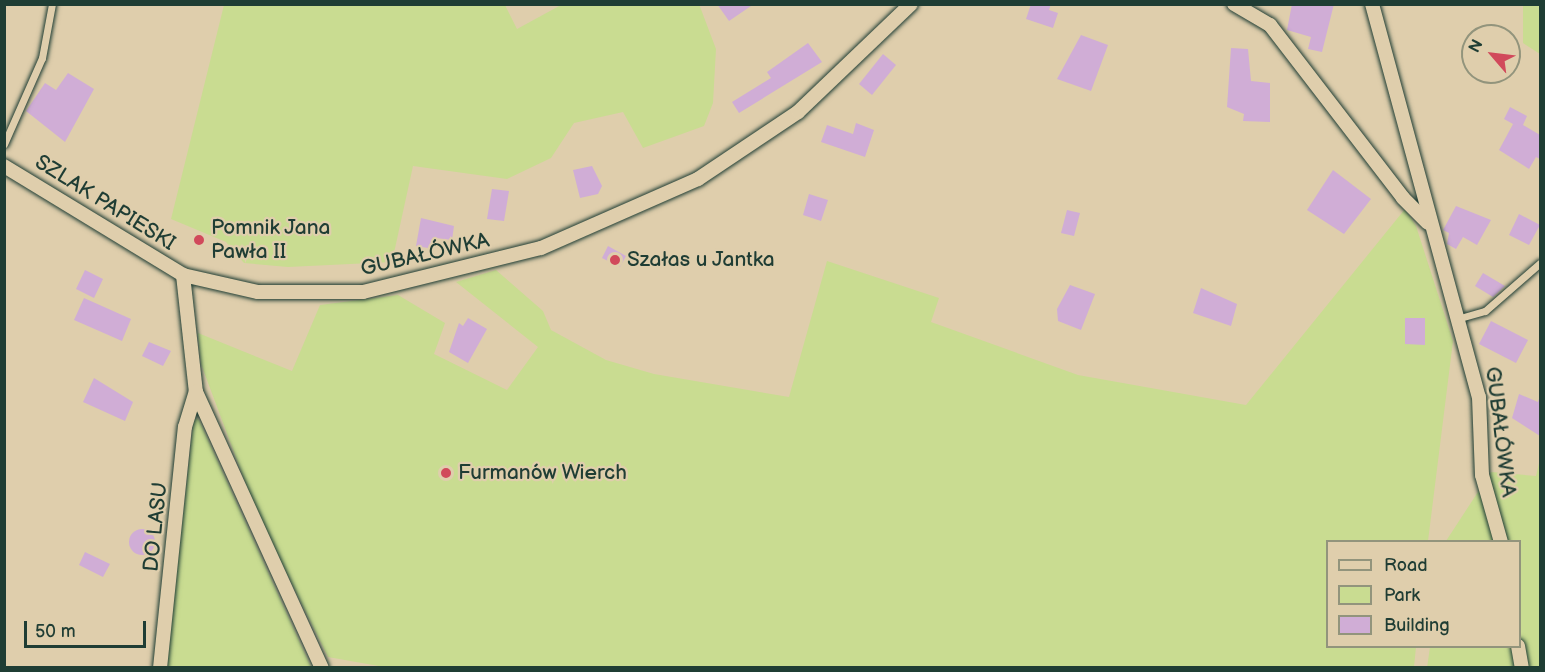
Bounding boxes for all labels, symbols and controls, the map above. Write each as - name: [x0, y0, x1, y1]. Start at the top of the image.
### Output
- north arrow: [1461, 24, 1521, 84]
- text: N: [1465, 36, 1488, 56]
- street label: SZLAK PAPIESKI: [30, 150, 180, 256]
- place label: Pomnik Jana Pawła II: [211, 215, 332, 265]
- street label: GUBAŁÓWKA: [358, 228, 492, 282]
- marker: Pomnik Jana Pawła II: [192, 233, 206, 247]
- place label: Szałas u Jantka: [627, 247, 776, 273]
- marker: Szałas u Jantka: [608, 253, 622, 267]
- street label: GUBAŁÓWKA: [1480, 365, 1520, 499]
- place label: Furmanów Wierch: [458, 460, 628, 486]
- marker: Furmanów Wierch: [439, 466, 453, 480]
- street label: DO LASU: [139, 481, 173, 573]
- legend: [1326, 540, 1521, 648]
- text: Road: [1384, 555, 1428, 576]
- text: Park: [1384, 585, 1420, 606]
- scale bar: [27, 609, 148, 647]
- text: Building: [1384, 615, 1450, 636]
- text: 50 m: [35, 621, 76, 642]

